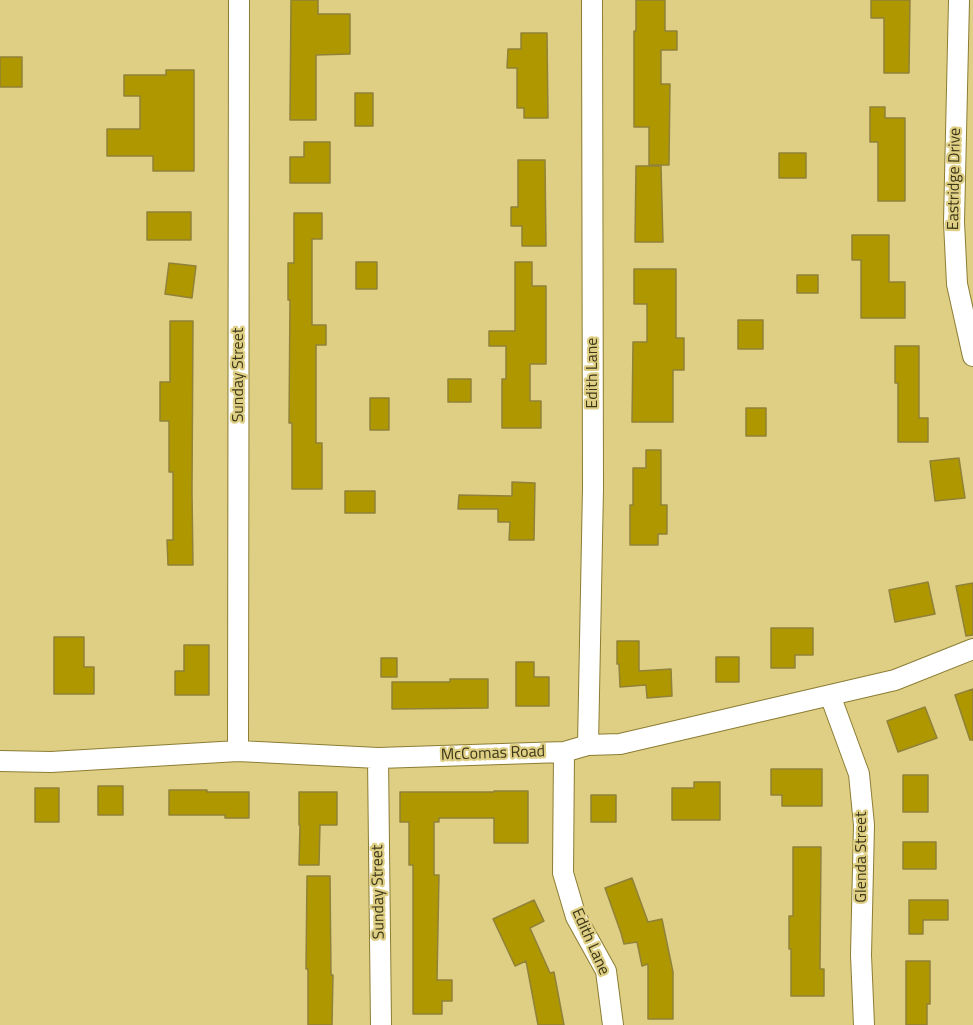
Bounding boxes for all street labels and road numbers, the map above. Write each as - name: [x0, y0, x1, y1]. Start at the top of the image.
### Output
- street label: Eastridge Drive: [945, 128, 965, 230]
- street label: Sunday Street: [229, 328, 249, 422]
- street label: Edith Lane: [583, 338, 603, 408]
- street label: McComas Road: [441, 743, 545, 765]
- street label: Glenda Street: [852, 811, 872, 903]
- street label: Sunday Street: [369, 845, 389, 939]
- street label: Edith Lane: [567, 906, 613, 978]

